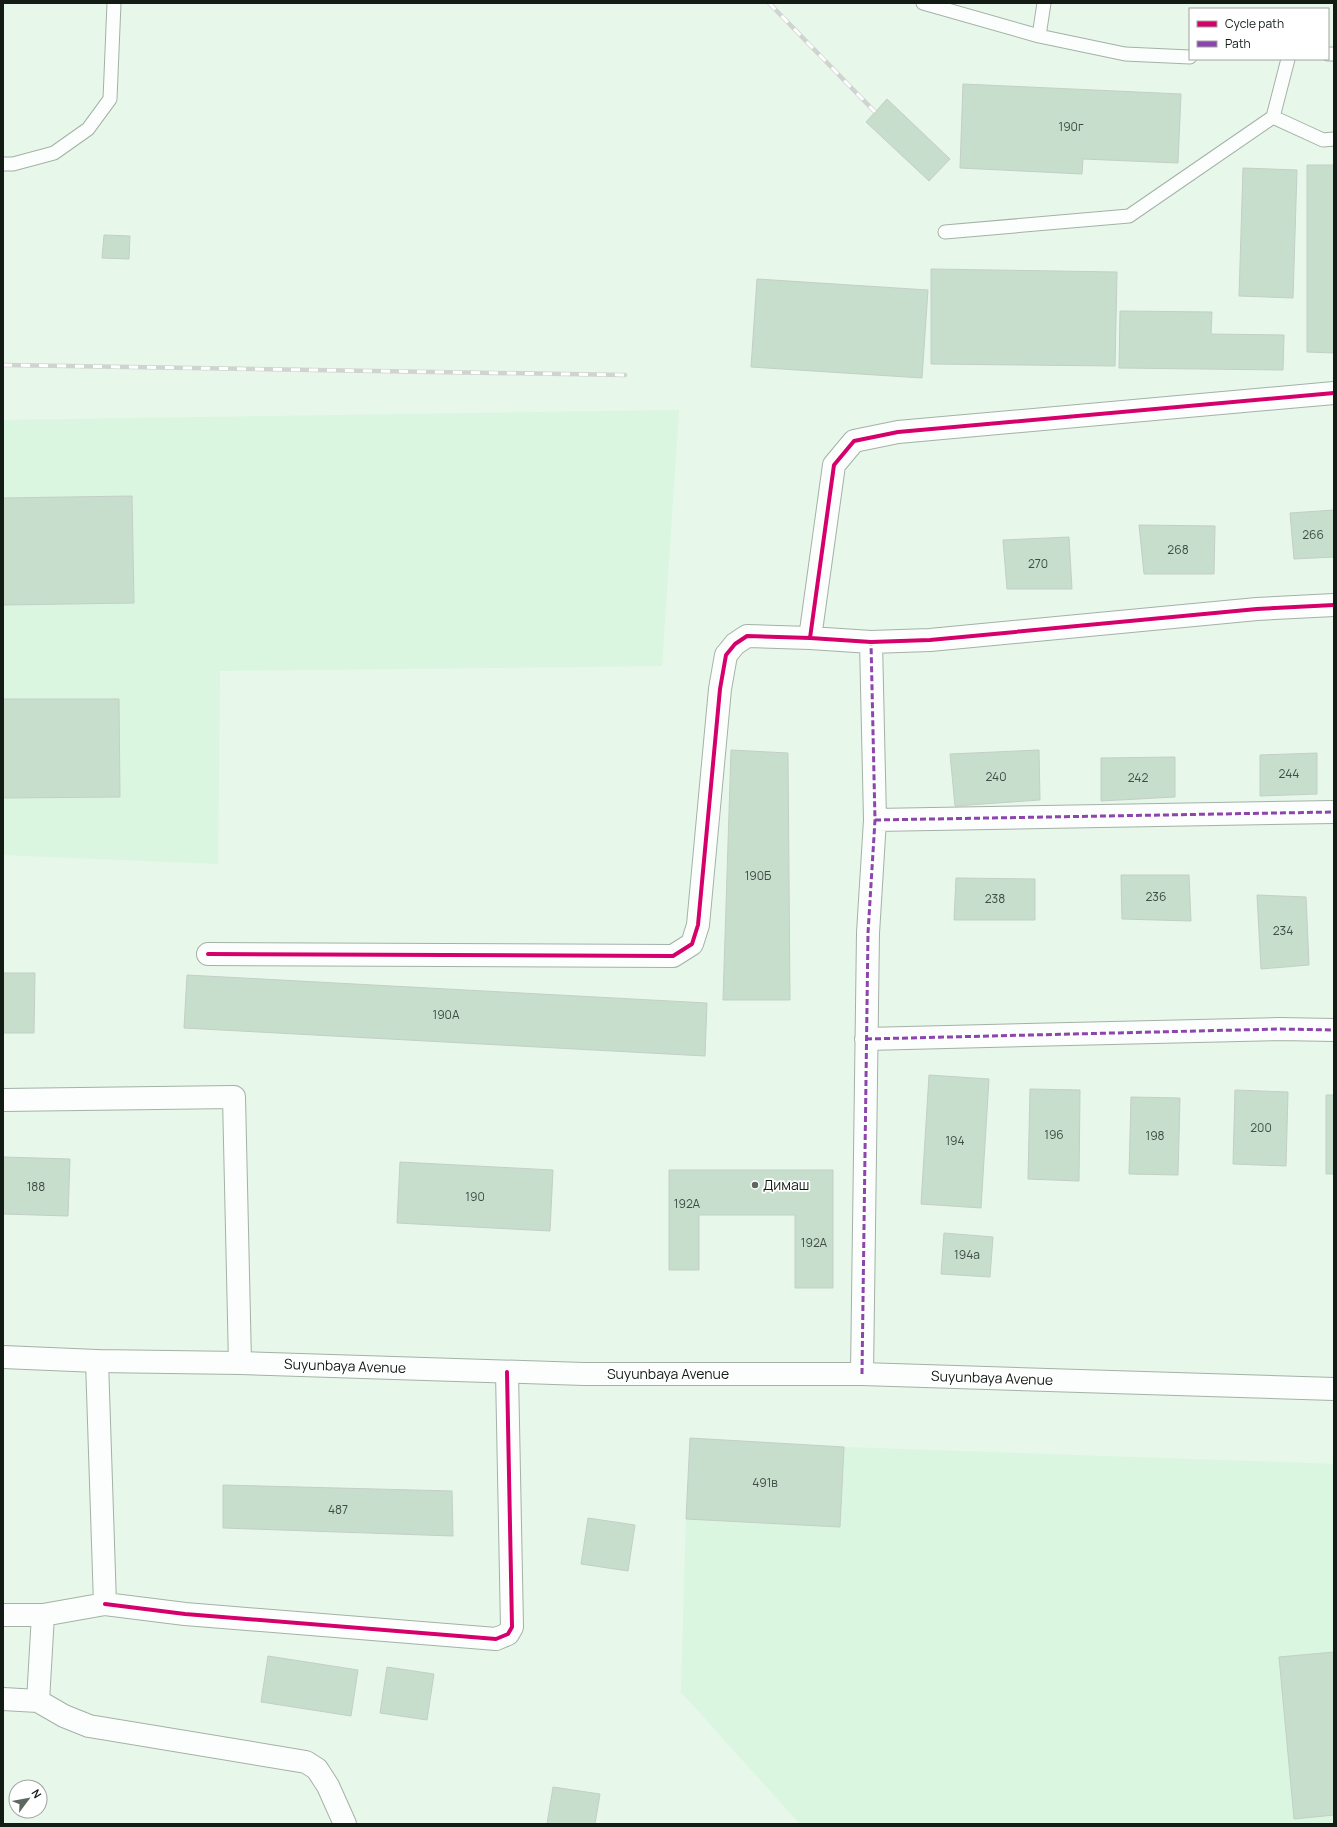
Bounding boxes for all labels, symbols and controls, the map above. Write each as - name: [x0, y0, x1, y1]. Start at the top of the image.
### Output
- legend: [1189, 8, 1329, 60]
- text: Cycle path: [1225, 15, 1284, 32]
- text: Path: [1225, 35, 1251, 52]
- house number: 190г: [1058, 118, 1084, 135]
- house number: 266: [1302, 526, 1324, 543]
- house number: 268: [1167, 541, 1189, 558]
- house number: 270: [1028, 555, 1048, 572]
- house number: 244: [1279, 765, 1299, 782]
- house number: 240: [986, 768, 1007, 785]
- house number: 242: [1128, 769, 1148, 786]
- house number: 190Б: [745, 867, 771, 884]
- house number: 236: [1146, 888, 1166, 905]
- house number: 238: [985, 890, 1005, 907]
- house number: 234: [1273, 922, 1293, 939]
- house number: 190А: [432, 1006, 460, 1023]
- house number: 200: [1250, 1119, 1272, 1136]
- house number: 196: [1044, 1126, 1064, 1143]
- house number: 198: [1145, 1127, 1165, 1144]
- house number: 194: [945, 1132, 965, 1149]
- place label: Димаш: [763, 1175, 809, 1194]
- house number: 188: [27, 1178, 45, 1195]
- marker: Димаш: [750, 1180, 760, 1190]
- house number: 190: [465, 1188, 485, 1205]
- house number: 192А: [674, 1195, 701, 1212]
- house number: 192А: [801, 1234, 828, 1251]
- house number: 194а: [954, 1246, 980, 1263]
- street label: Suyunbaya Avenue: [284, 1354, 406, 1377]
- street label: Suyunbaya Avenue: [607, 1364, 729, 1383]
- street label: Suyunbaya Avenue: [931, 1366, 1053, 1389]
- house number: 491в: [752, 1474, 778, 1491]
- house number: 487: [328, 1501, 348, 1518]
- north arrow: [8, 1779, 48, 1819]
- text: N: [28, 1786, 45, 1801]

